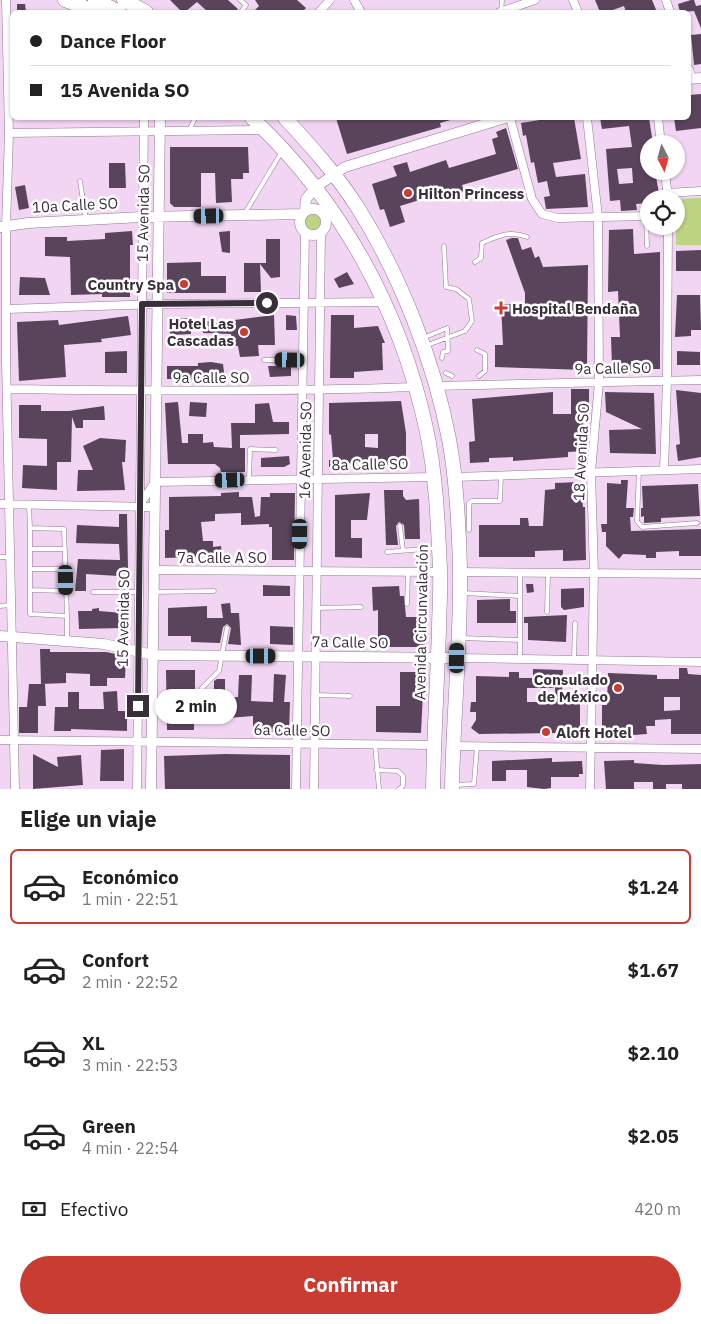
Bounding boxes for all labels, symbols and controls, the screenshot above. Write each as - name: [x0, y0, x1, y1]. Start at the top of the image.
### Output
- text: Dance Floor: [60, 29, 166, 53]
- text: 15 Avenida SO: [60, 78, 190, 102]
- north arrow: [640, 135, 685, 180]
- map controls: [640, 135, 685, 235]
- street label: 15 Avenida SO: [133, 164, 153, 262]
- place label: Hilton Princess: [418, 184, 525, 203]
- marker: Hilton Princess: [402, 187, 414, 199]
- button: locate: [640, 190, 685, 235]
- street label: 10a Calle SO: [32, 193, 118, 217]
- car: [193, 208, 224, 224]
- place label: Country Spa: [87, 275, 174, 294]
- marker: Country Spa: [178, 278, 190, 290]
- route start: [256, 292, 278, 314]
- place label: Hospital Bendaña: [512, 299, 638, 318]
- marker: Hospital Bendaña: [494, 301, 508, 315]
- place label: Hotel Las Cascadas: [167, 314, 234, 350]
- marker: Hotel Las Cascadas: [238, 326, 250, 338]
- car: [274, 352, 305, 368]
- street label: 9a Calle SO: [574, 358, 652, 378]
- street label: 9a Calle SO: [172, 368, 250, 387]
- street label: 16 Avenida SO: [295, 401, 315, 499]
- street label: 18 Avenida SO: [569, 402, 593, 502]
- street label: 8a Calle SO: [331, 454, 409, 474]
- car: [214, 472, 245, 488]
- car: [292, 519, 307, 549]
- street label: Avenida Circunvalación: [410, 544, 432, 700]
- street label: 7a Calle A SO: [177, 548, 267, 567]
- car: [58, 565, 73, 595]
- street label: 15 Avenida SO: [113, 569, 133, 667]
- street label: 7a Calle SO: [311, 632, 389, 652]
- car: [449, 643, 464, 673]
- car: [246, 649, 276, 664]
- place label: Consulado de México: [534, 670, 608, 706]
- marker: Consulado de México: [612, 682, 624, 694]
- callout: 2 min: [156, 688, 238, 724]
- route end: [127, 695, 149, 717]
- text: 2 min: [175, 696, 217, 716]
- street label: 6a Calle SO: [253, 720, 331, 740]
- place label: Aloft Hotel: [556, 723, 632, 742]
- marker: Aloft Hotel: [540, 726, 552, 738]
- text: Elige un viaje: [20, 804, 157, 833]
- icon: car: [22, 864, 67, 909]
- text: Económico: [82, 865, 179, 889]
- text: $1.24: [627, 875, 679, 899]
- text: 1 min · 22:51: [82, 889, 178, 909]
- icon: car: [22, 947, 67, 992]
- text: Confort: [82, 948, 149, 972]
- text: $1.67: [627, 958, 679, 982]
- text: 2 min · 22:52: [82, 972, 178, 992]
- icon: car: [22, 1030, 67, 1075]
- text: XL: [82, 1031, 105, 1055]
- text: $2.10: [627, 1041, 679, 1065]
- text: 3 min · 22:53: [82, 1055, 178, 1075]
- icon: car: [22, 1113, 67, 1158]
- text: Green: [82, 1114, 136, 1138]
- text: $2.05: [627, 1124, 679, 1148]
- text: 4 min · 22:54: [82, 1138, 178, 1158]
- icon: cash: [20, 1195, 48, 1223]
- text: Efectivo: [60, 1197, 128, 1221]
- text: 420 m: [634, 1199, 681, 1219]
- button: Confirmar: [20, 1256, 681, 1314]

